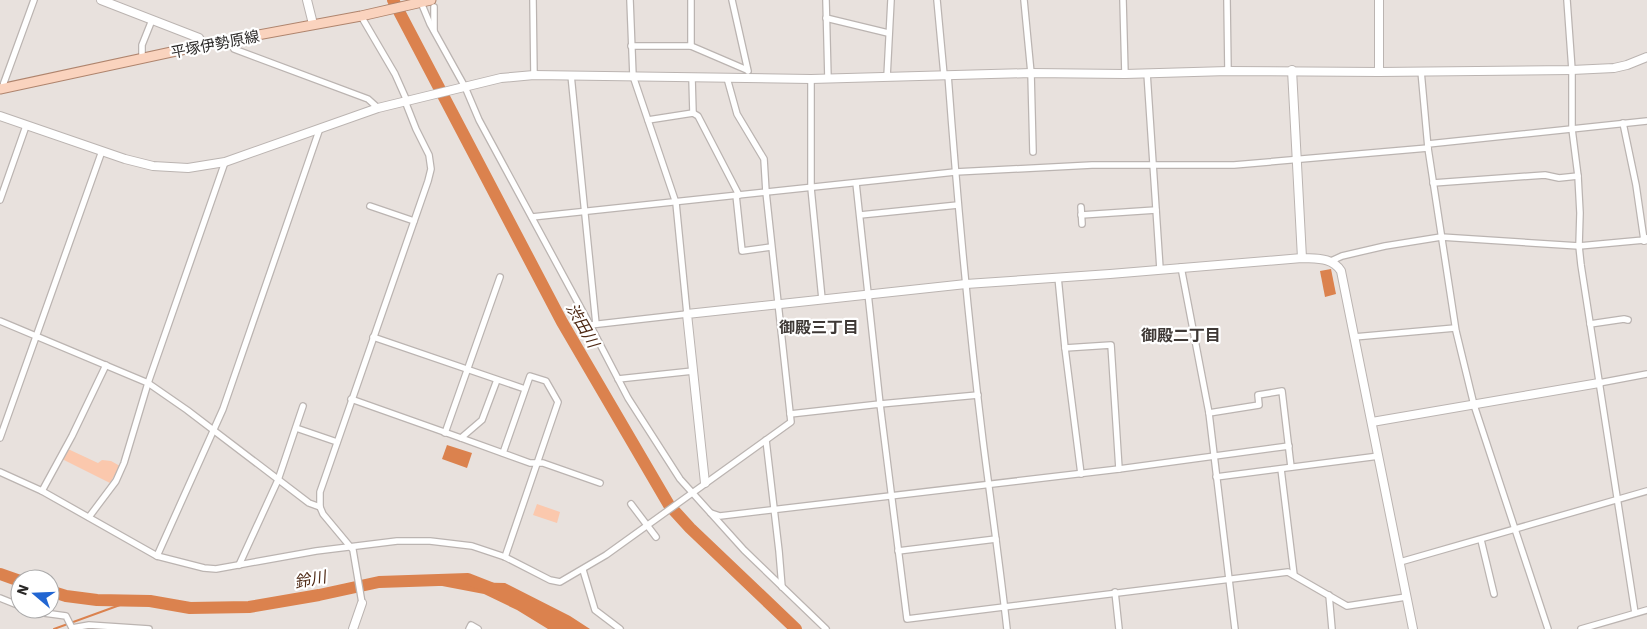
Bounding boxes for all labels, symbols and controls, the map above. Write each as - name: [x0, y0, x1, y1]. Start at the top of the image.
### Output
- street label: 平塚伊勢原線: [169, 26, 261, 62]
- water label: 渋田川: [562, 299, 605, 353]
- district label: 御殿三丁目: [779, 317, 859, 337]
- district label: 御殿二丁目: [1141, 325, 1221, 345]
- water label: 鈴川: [292, 566, 330, 592]
- north arrow: [10, 569, 60, 619]
- text: N: [13, 582, 33, 597]

